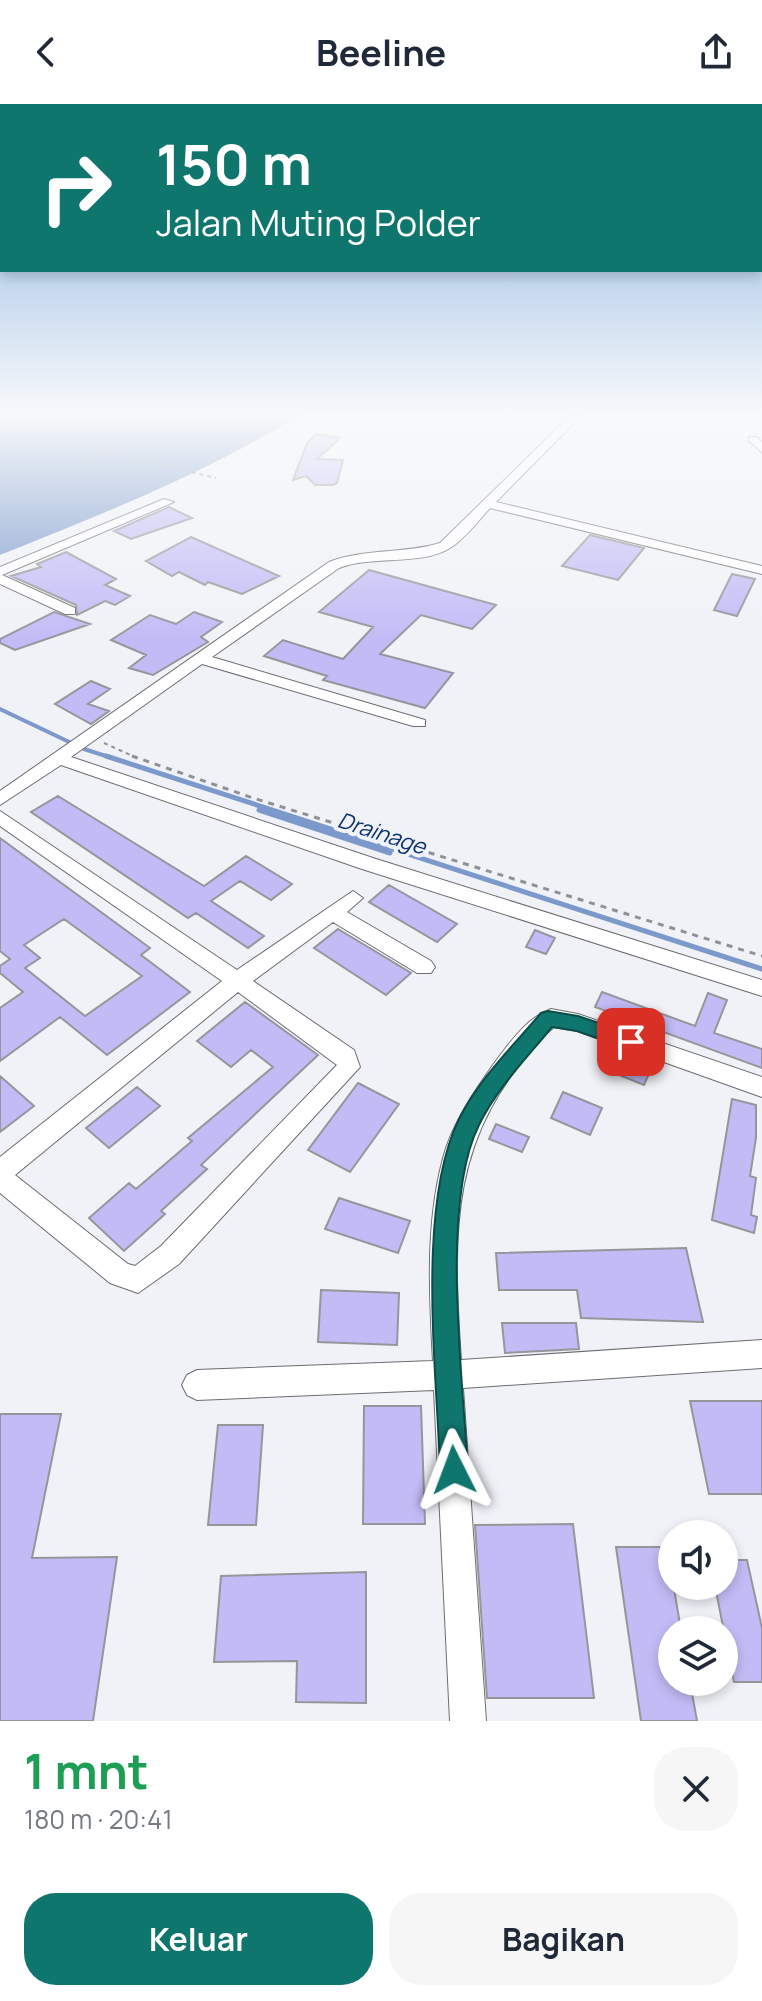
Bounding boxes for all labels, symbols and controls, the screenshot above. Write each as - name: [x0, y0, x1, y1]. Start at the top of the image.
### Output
- text: Beeline: [316, 28, 446, 77]
- icon: back: [24, 30, 68, 74]
- icon: share: [694, 30, 738, 74]
- text: 150 m: [156, 125, 312, 202]
- icon: right: [24, 136, 128, 240]
- text: Jalan Muting Polder: [156, 198, 481, 247]
- water label: Drainage: [334, 805, 431, 862]
- pin: [597, 1008, 665, 1076]
- icon: arrive: [609, 1020, 653, 1064]
- position arrow: [412, 1428, 496, 1512]
- map controls: [658, 1520, 738, 1696]
- button: sound: [658, 1520, 738, 1600]
- button: layers: [658, 1616, 738, 1696]
- text: 1 mnt: [24, 1738, 149, 1803]
- button: close: [654, 1747, 738, 1831]
- text: 180 m · 20:41: [24, 1801, 173, 1837]
- button: Keluar: [24, 1893, 373, 1985]
- button: Bagikan: [389, 1893, 738, 1985]

